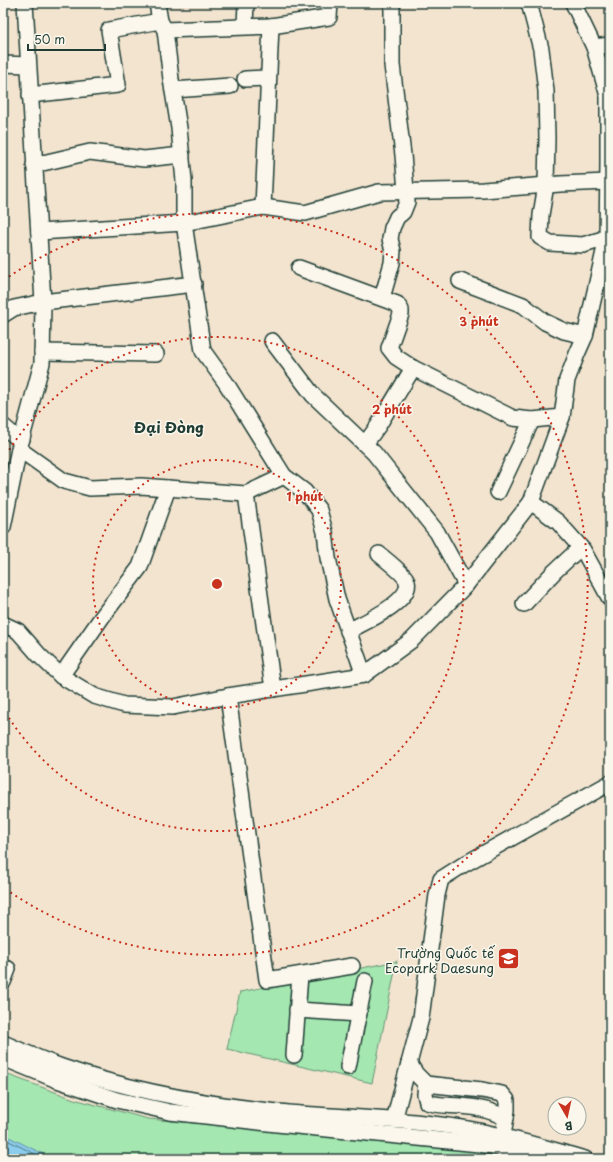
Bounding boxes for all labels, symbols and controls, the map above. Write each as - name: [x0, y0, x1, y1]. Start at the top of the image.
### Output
- scale bar: [28, 26, 105, 52]
- text: 50 m: [34, 30, 65, 48]
- text: 3 phút: [459, 312, 499, 330]
- text: 2 phút: [372, 400, 412, 418]
- district label: Đại Đòng: [134, 415, 204, 438]
- text: 1 phút: [287, 487, 324, 505]
- centre of rings: [210, 577, 224, 591]
- place label: Trường Quốc tế Ecopark Daesung: [385, 943, 496, 977]
- school or university icon: Trường Quốc tế Ecopark Daesung: [496, 946, 522, 972]
- north arrow: [547, 1096, 587, 1136]
- text: B: [563, 1117, 574, 1135]

